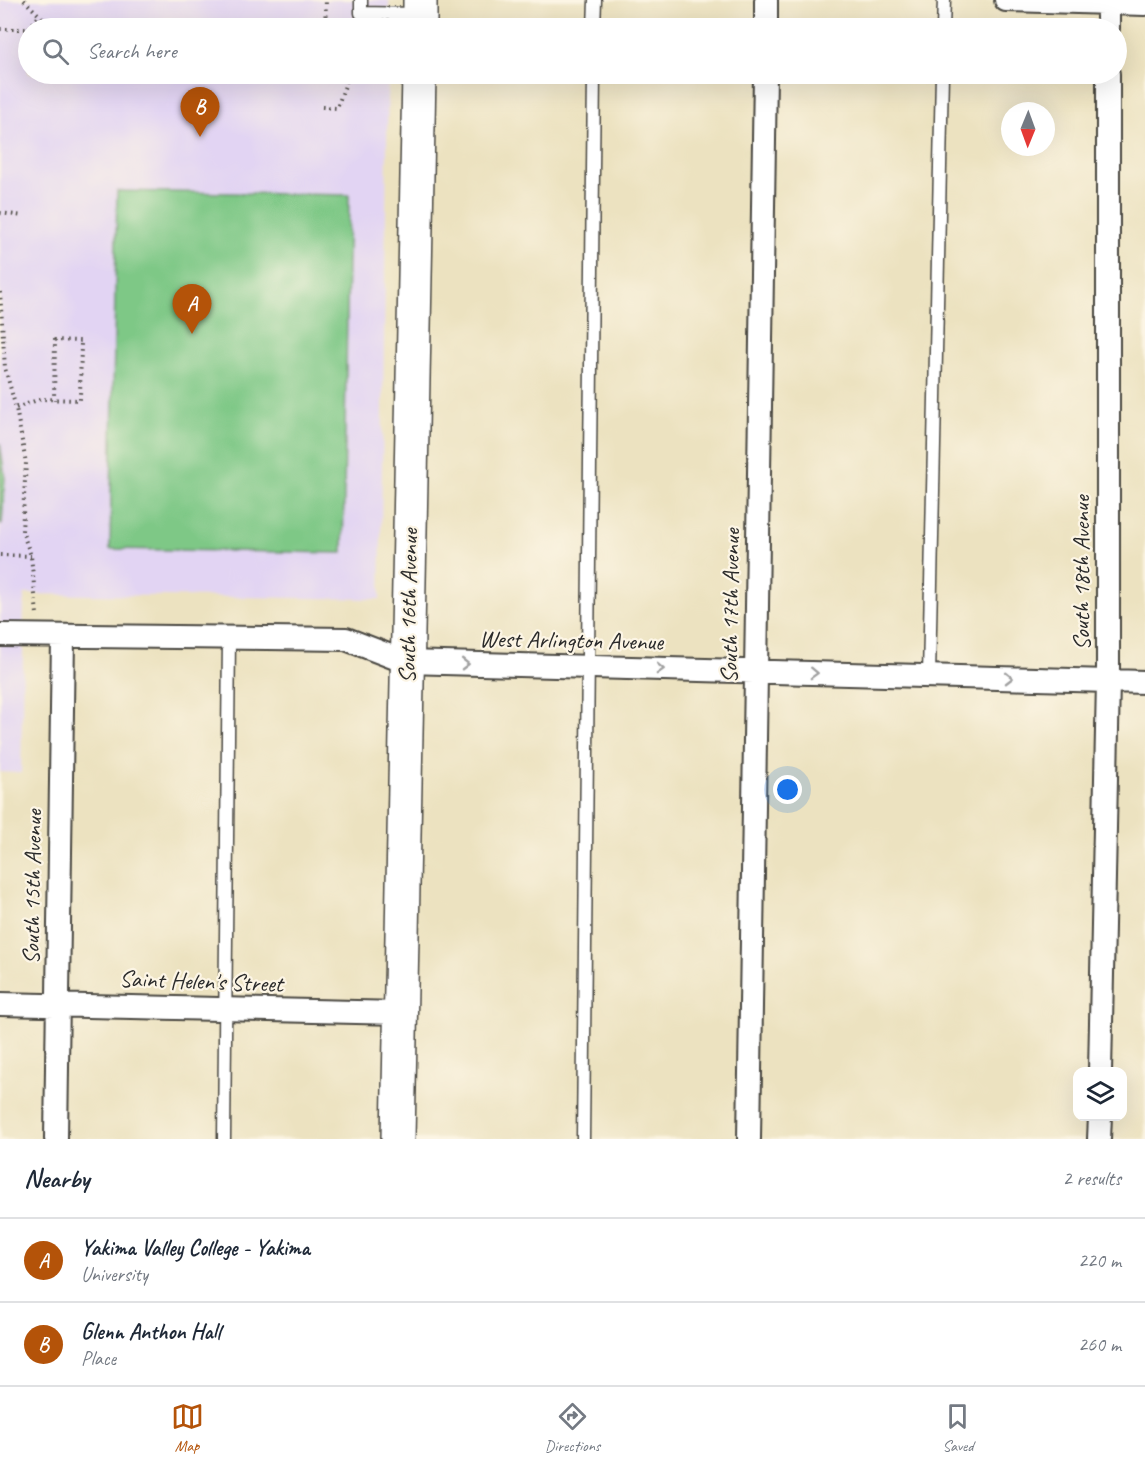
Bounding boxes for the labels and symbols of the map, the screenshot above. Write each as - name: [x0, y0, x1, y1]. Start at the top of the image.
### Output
- pin: B: [180, 88, 220, 137]
- north arrow: [1001, 102, 1055, 156]
- pin: A: [172, 284, 212, 334]
- street label: South 18th Avenue: [1066, 493, 1096, 650]
- street label: South 16th Avenue: [392, 526, 424, 684]
- street label: South 17th Avenue: [714, 526, 746, 684]
- street label: West Arlington Avenue: [479, 623, 665, 657]
- one-way arrow: [460, 658, 469, 670]
- one-way arrow: [655, 663, 664, 675]
- one-way arrow: [810, 667, 819, 679]
- one-way arrow: [1004, 672, 1013, 684]
- your location: [773, 775, 802, 804]
- street label: South 15th Avenue: [16, 807, 48, 965]
- street label: Saint Helen's Street: [119, 963, 285, 999]

